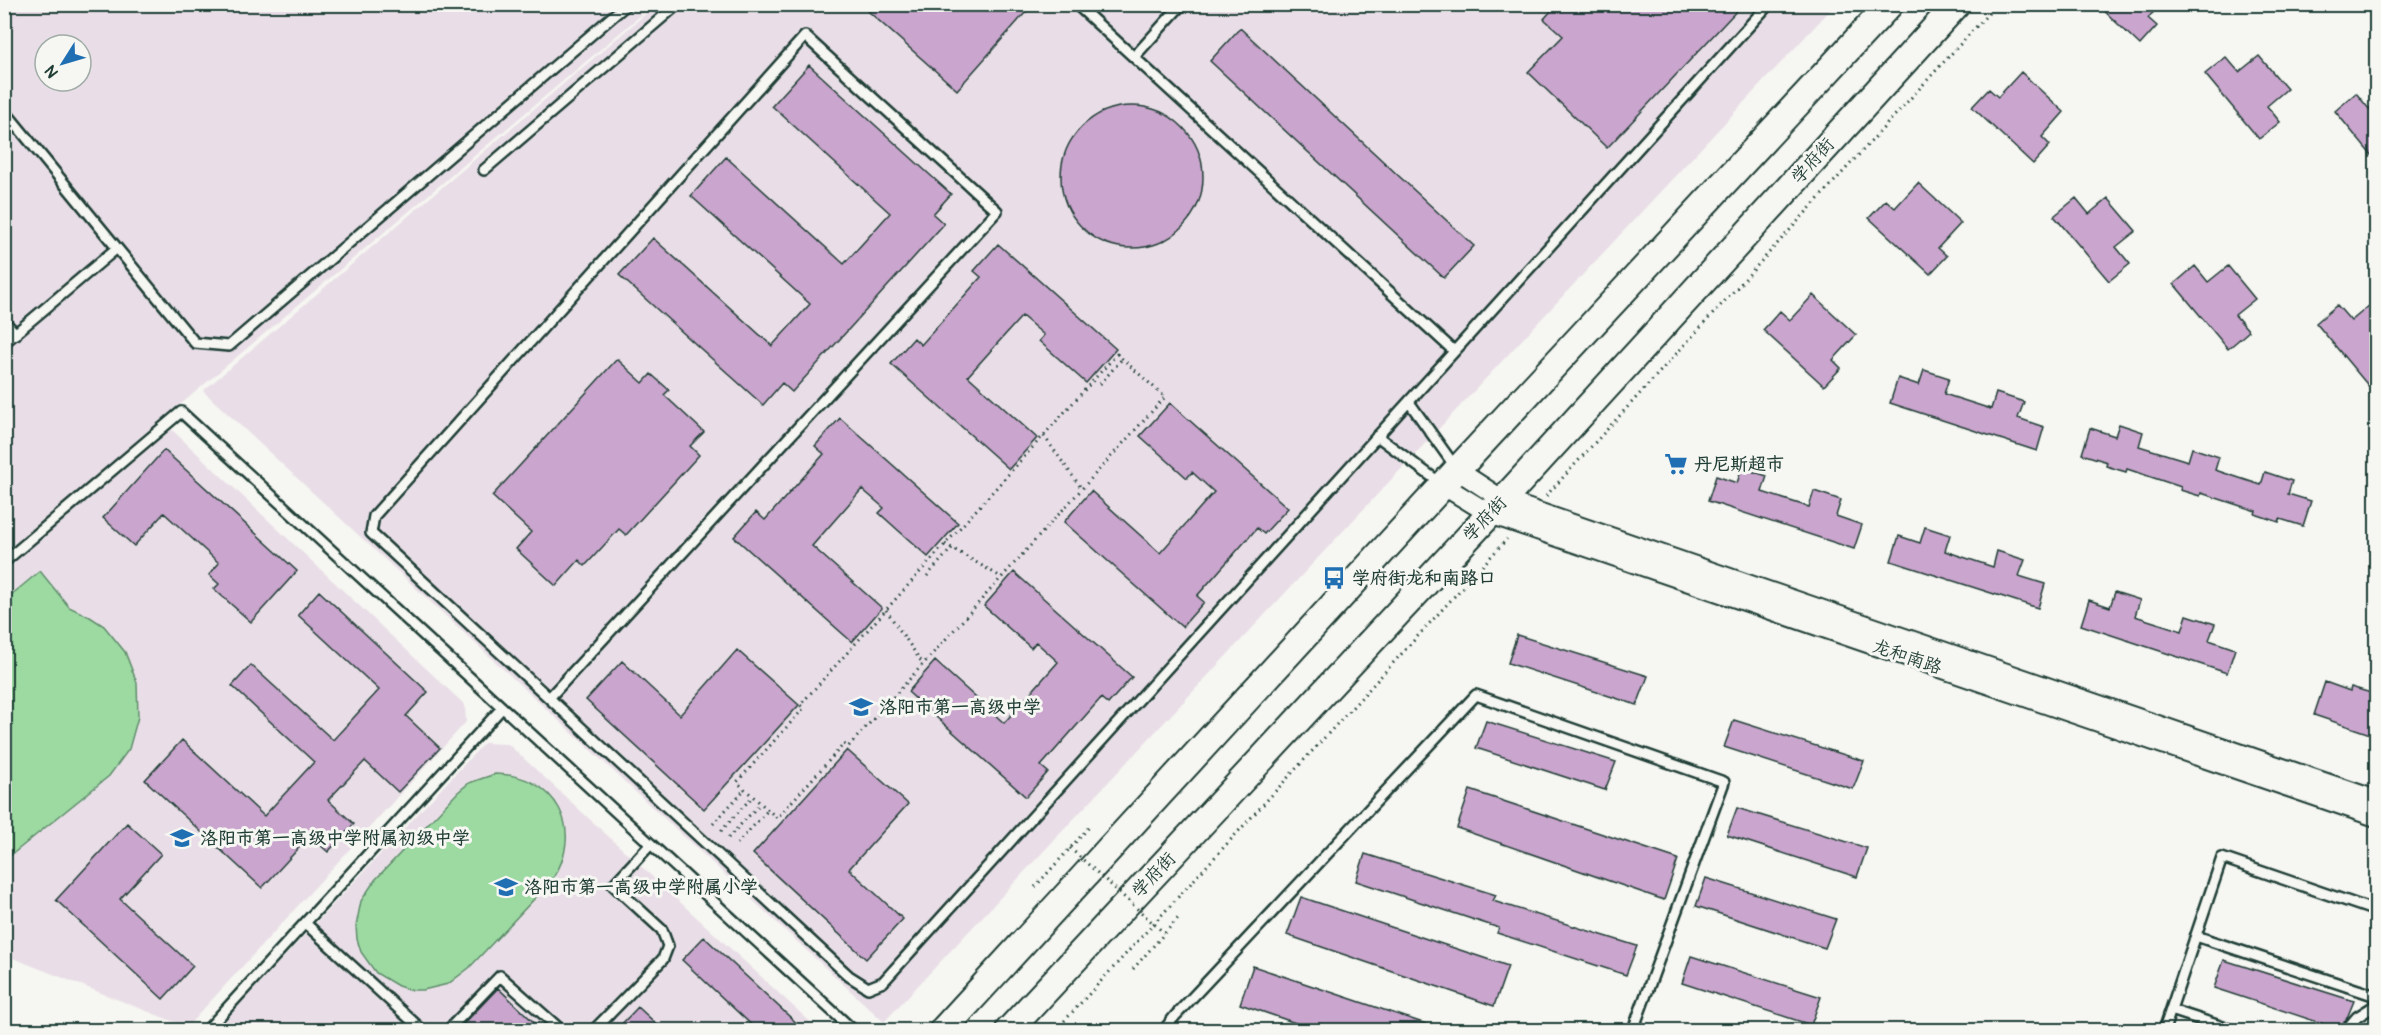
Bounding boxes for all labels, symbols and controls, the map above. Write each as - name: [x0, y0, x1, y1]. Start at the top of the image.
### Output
- north arrow: [33, 33, 93, 93]
- text: N: [40, 61, 63, 82]
- street label: 学府街: [1786, 133, 1840, 189]
- supermarket icon: 丹尼斯超市: [1663, 451, 1689, 477]
- place label: 丹尼斯超市: [1694, 453, 1784, 476]
- street label: 学府街: [1458, 491, 1512, 547]
- bus stop icon: 学府街龙和南路口: [1321, 565, 1347, 591]
- place label: 学府街龙和南路口: [1352, 567, 1496, 590]
- street label: 龙和南路: [1869, 634, 1945, 680]
- school or university icon: 洛阳市第一高级中学: [848, 694, 874, 720]
- place label: 洛阳市第一高级中学: [879, 696, 1041, 719]
- school or university icon: 洛阳市第一高级中学附属初级中学: [169, 825, 195, 851]
- place label: 洛阳市第一高级中学附属初级中学: [200, 827, 470, 850]
- street label: 学府街: [1127, 847, 1181, 903]
- school or university icon: 洛阳市第一高级中学附属小学: [493, 874, 519, 900]
- place label: 洛阳市第一高级中学附属小学: [524, 876, 758, 899]

